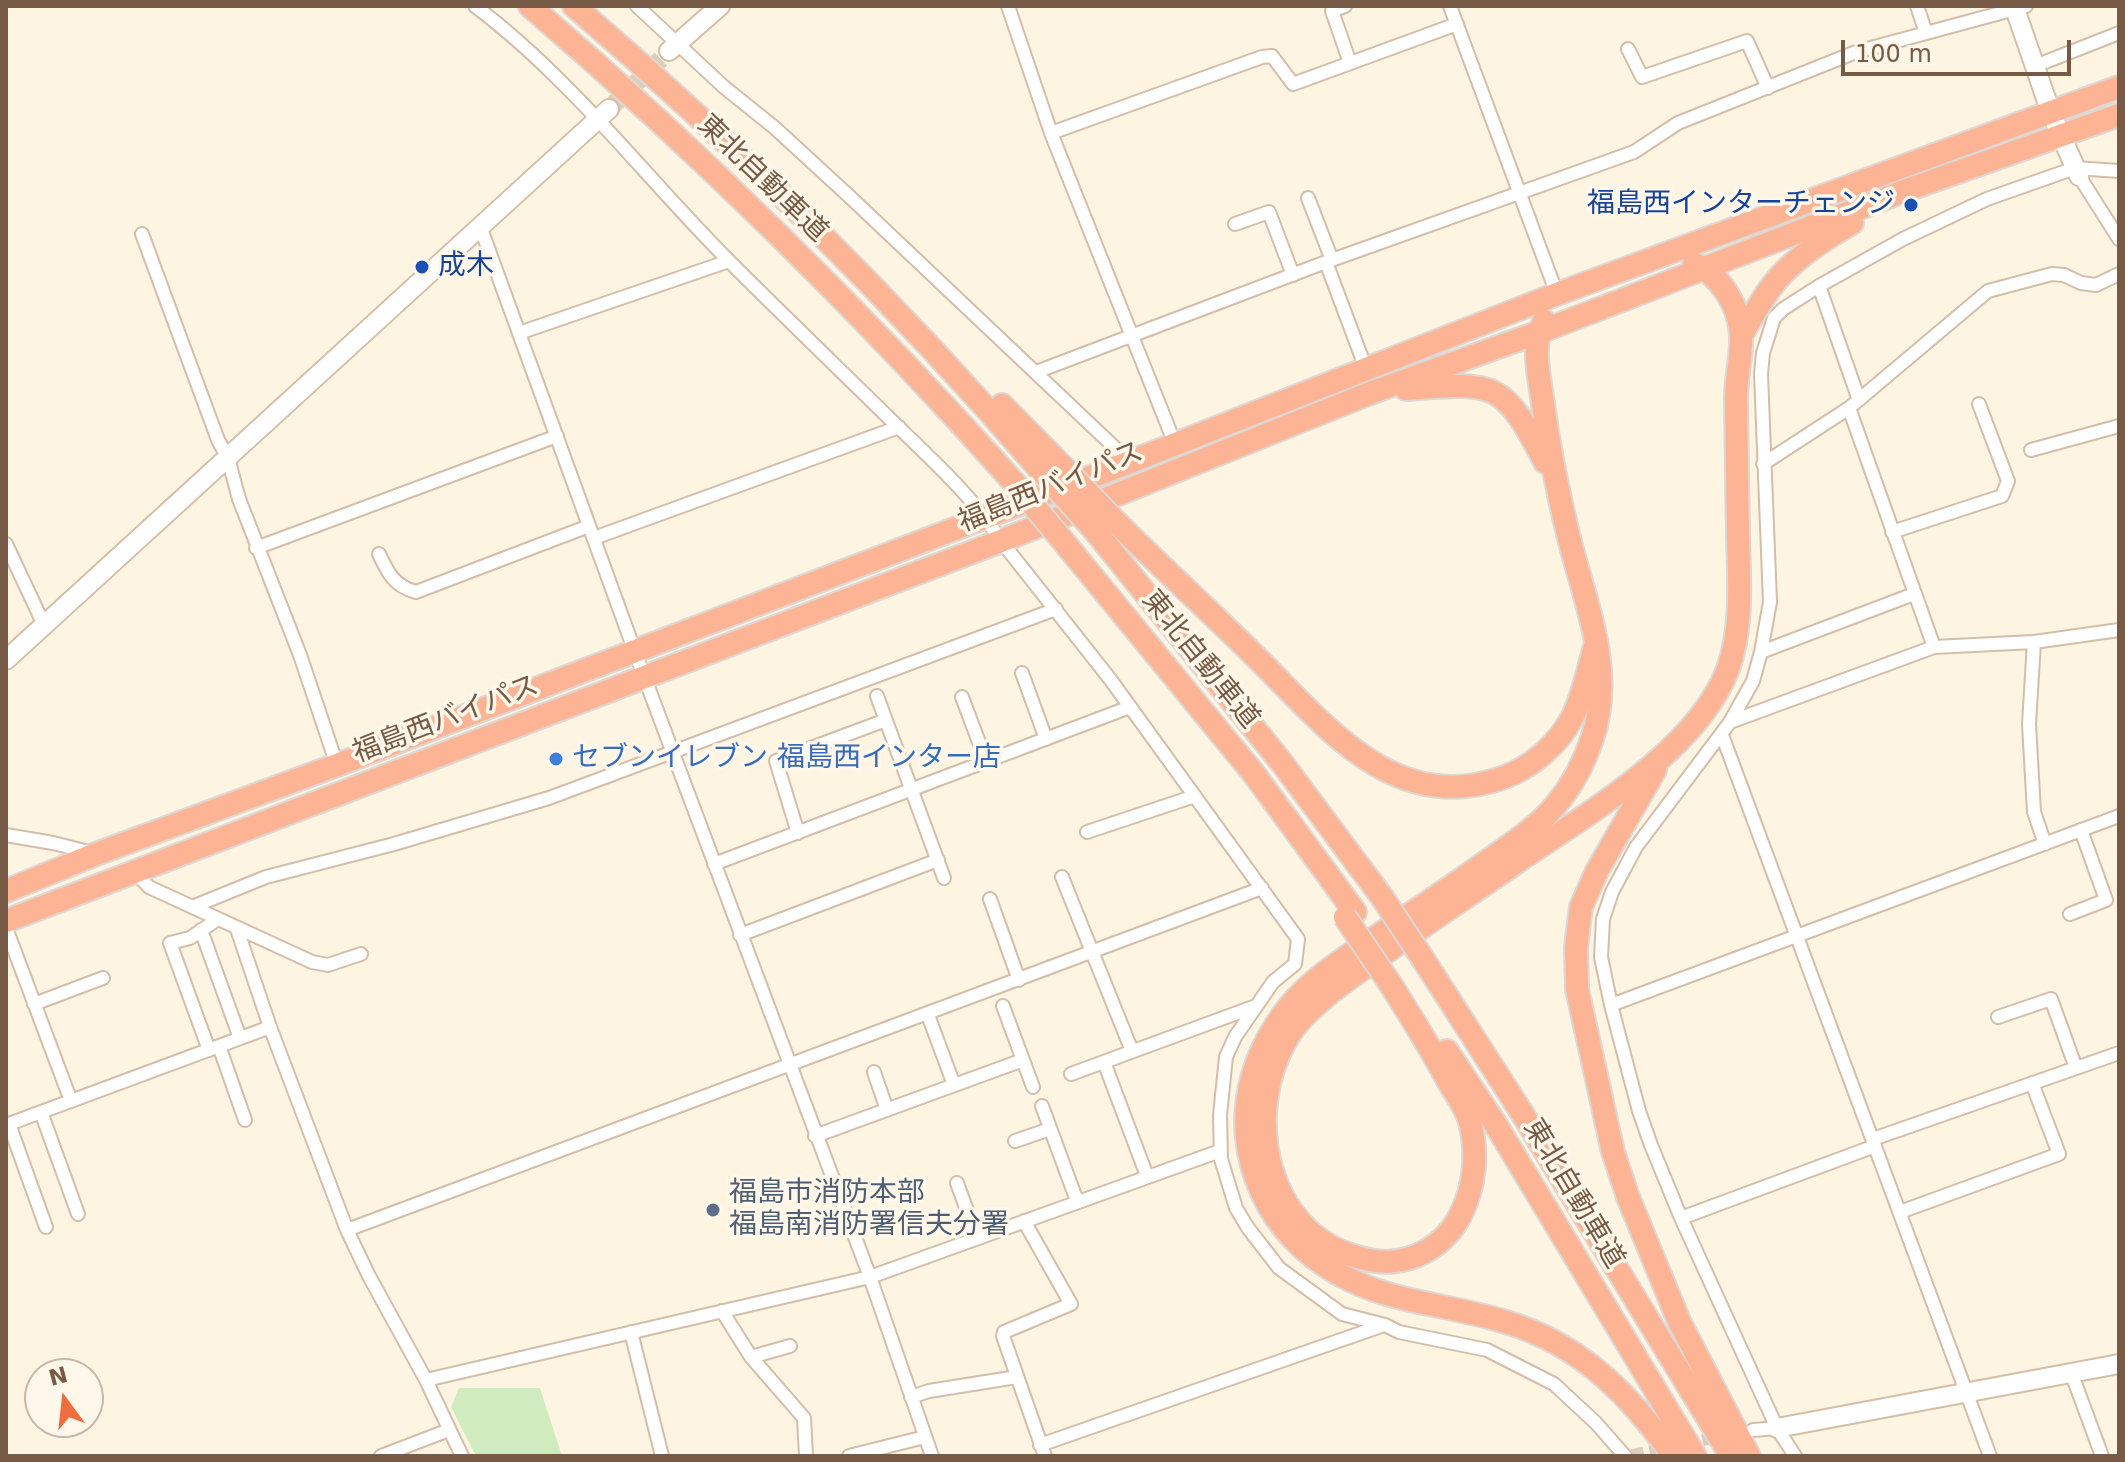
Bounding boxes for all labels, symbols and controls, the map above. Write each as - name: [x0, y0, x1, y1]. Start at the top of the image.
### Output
- scale bar: [1845, 24, 2075, 74]
- text: 100 m: [1855, 40, 1932, 68]
- street label: 東北自動車道: [690, 109, 834, 249]
- place label: 福島西インターチェンジ: [1587, 188, 1895, 222]
- marker: 福島西インターチェンジ: [1902, 196, 1920, 214]
- place label: 成木: [438, 250, 494, 284]
- marker: 成木: [413, 258, 431, 276]
- street label: 福島西バイパス: [954, 436, 1148, 540]
- street label: 東北自動車道: [1134, 584, 1266, 736]
- street label: 福島西バイパス: [348, 669, 544, 771]
- place label: セブンイレブン 福島西インター店: [572, 742, 1001, 776]
- marker: セブンイレブン 福島西インター店: [547, 750, 565, 768]
- street label: 東北自動車道: [1515, 1113, 1631, 1275]
- place label: 福島市消防本部 福島南消防署信夫分署: [729, 1177, 1009, 1243]
- marker: 福島市消防本部 福島南消防署信夫分署: [704, 1201, 722, 1219]
- north arrow: [24, 1358, 104, 1438]
- text: N: [46, 1362, 70, 1391]

